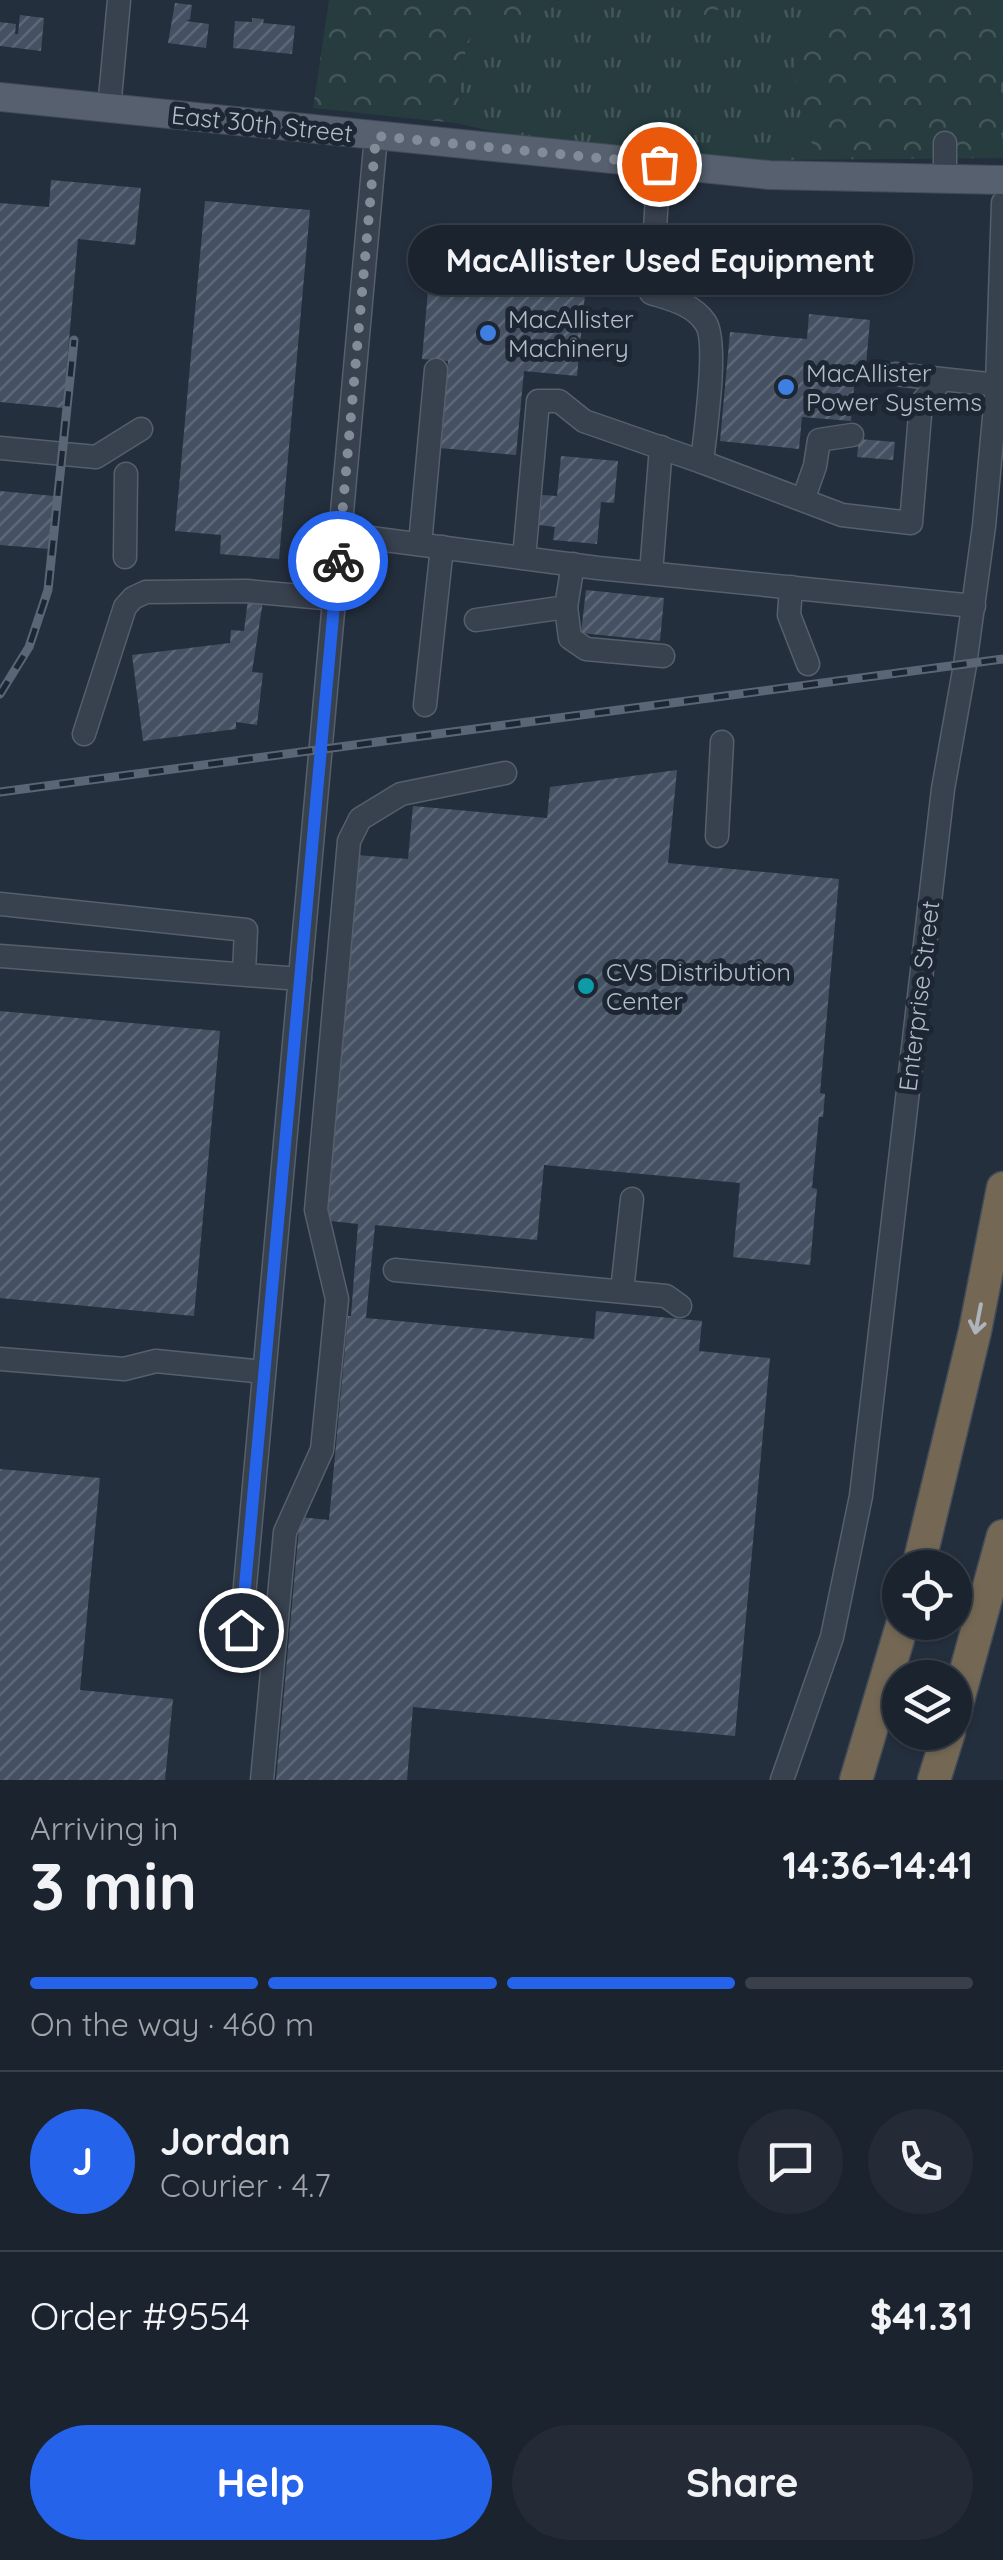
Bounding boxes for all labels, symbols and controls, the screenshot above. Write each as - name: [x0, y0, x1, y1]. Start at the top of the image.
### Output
- street label: East 30th Street: [170, 99, 354, 148]
- pin: [617, 122, 702, 207]
- icon: bag: [632, 137, 687, 192]
- callout: MacAllister Used Equipment: [407, 224, 912, 294]
- text: MacAllister Used Equipment: [446, 240, 875, 280]
- place label: MacAllister Machinery: [508, 303, 634, 363]
- marker: MacAllister Machinery: [477, 322, 499, 344]
- place label: MacAllister Power Systems: [806, 357, 982, 417]
- marker: MacAllister Power Systems: [775, 376, 797, 398]
- courier: [288, 511, 388, 611]
- icon: bike: [311, 534, 366, 589]
- street label: Enterprise Street: [891, 899, 946, 1093]
- place label: CVS Distribution Center: [606, 956, 791, 1016]
- marker: CVS Distribution Center: [575, 975, 597, 997]
- one-way arrow: [967, 1302, 986, 1334]
- map controls: [882, 1550, 972, 1750]
- button: locate: [882, 1550, 972, 1640]
- pin: [199, 1588, 284, 1673]
- icon: home: [214, 1603, 269, 1658]
- button: layers: [882, 1660, 972, 1750]
- text: Arriving in: [30, 1808, 179, 1848]
- text: 14:36–14:41: [783, 1841, 973, 1889]
- text: 3 min: [30, 1845, 197, 1926]
- text: On the way · 460 m: [30, 2004, 314, 2044]
- button: chat: [738, 2109, 843, 2214]
- button: phone: [868, 2109, 973, 2214]
- text: Jordan: [160, 2117, 291, 2165]
- text: J: [72, 2137, 93, 2185]
- text: Courier · 4.7: [160, 2165, 331, 2205]
- text: Order #9554: [30, 2292, 250, 2340]
- text: $41.31: [870, 2292, 973, 2340]
- button: Help: [30, 2425, 492, 2540]
- button: Share: [512, 2425, 973, 2540]

